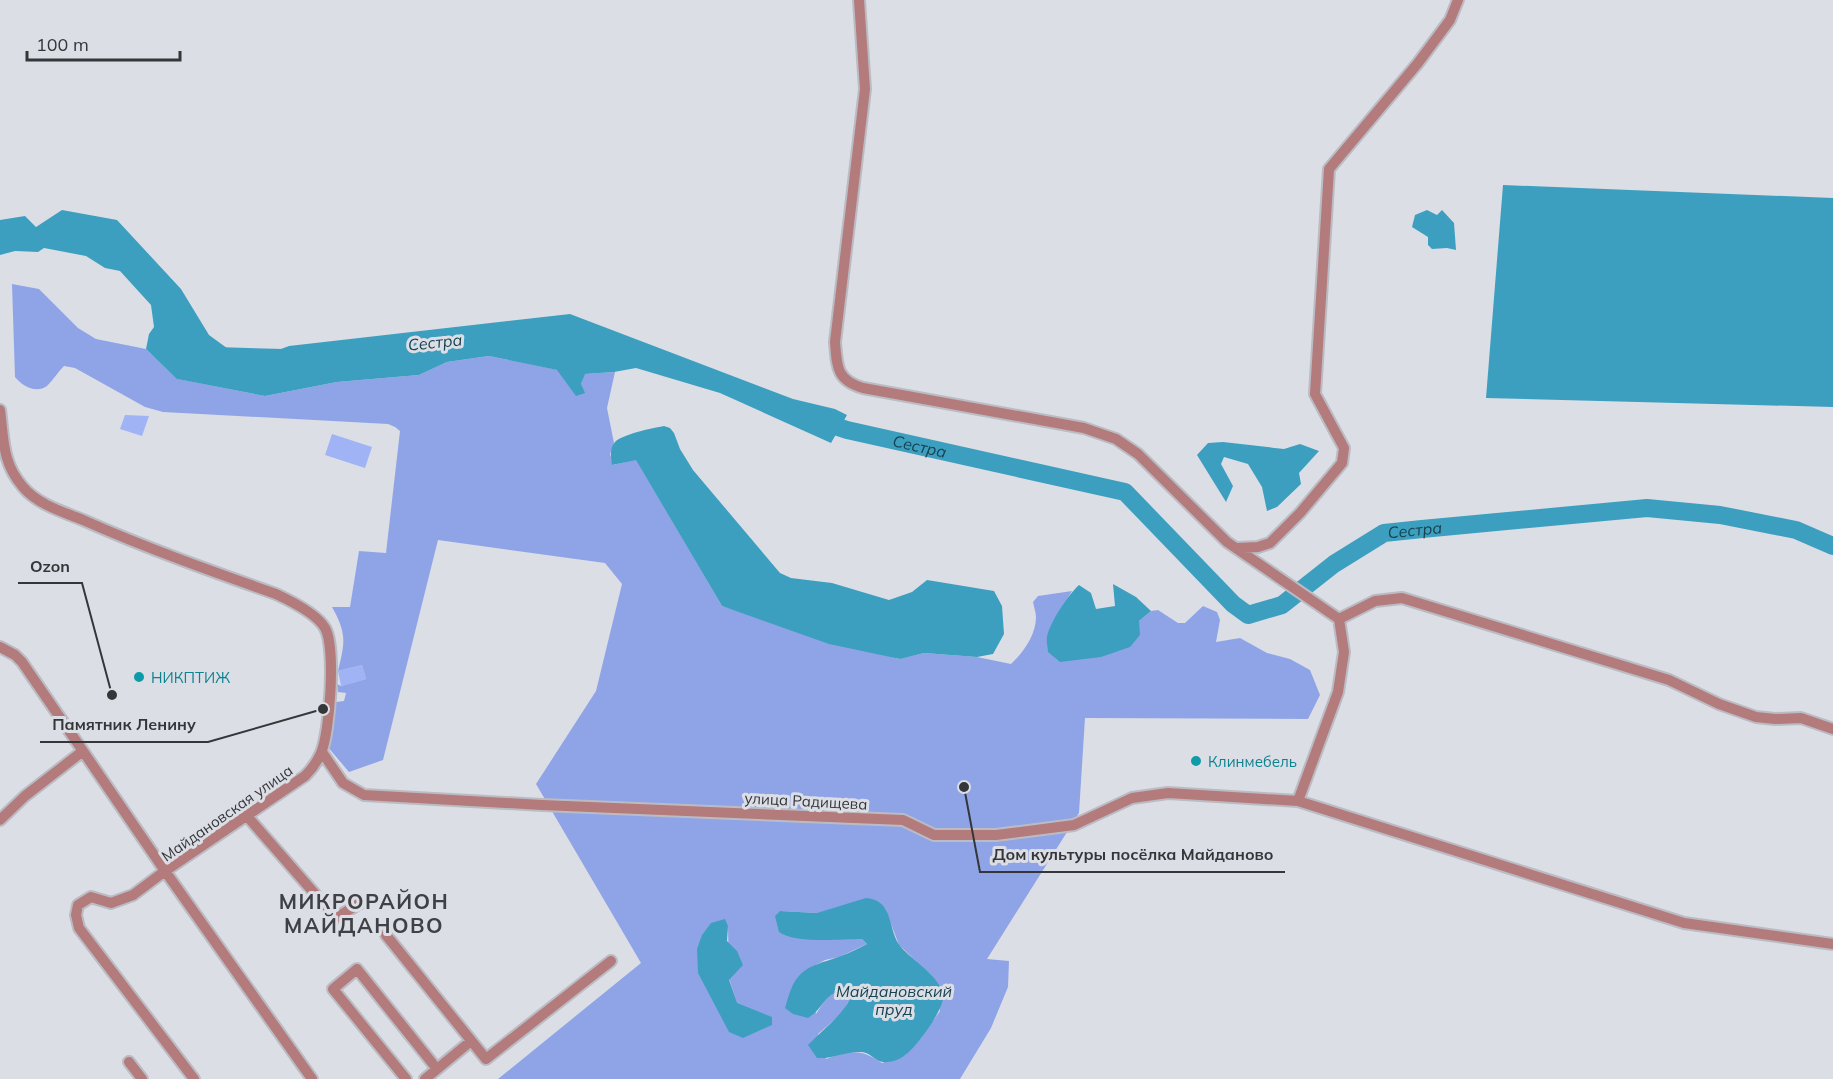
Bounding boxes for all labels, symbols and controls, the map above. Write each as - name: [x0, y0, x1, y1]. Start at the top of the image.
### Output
- scale bar: [27, 24, 180, 62]
- text: 100 m: [36, 33, 89, 56]
- water label: Сестра: [407, 329, 463, 355]
- water label: Сестра: [891, 430, 949, 462]
- water label: Сестра: [1387, 517, 1443, 543]
- callout: Ozon: [18, 549, 82, 583]
- text: Ozon: [30, 556, 70, 576]
- place label: НИКПТИЖ: [151, 668, 230, 687]
- marker: НИКПТИЖ: [132, 670, 146, 684]
- callout: Памятник Ленину: [40, 708, 208, 742]
- text: Памятник Ленину: [52, 714, 196, 734]
- place label: Клинмебель: [1208, 752, 1297, 771]
- marker: Клинмебель: [1189, 754, 1203, 768]
- street label: Майдановская улица: [158, 760, 296, 866]
- street label: улица Радищева: [744, 788, 868, 814]
- callout: Дом культуры посёлка Майданово: [980, 838, 1285, 872]
- text: Дом культуры посёлка Майданово: [992, 844, 1274, 864]
- district label: МИКРОРАЙОН МАЙДАНОВО: [279, 888, 449, 938]
- water label: Майдановский пруд: [836, 981, 952, 1019]

